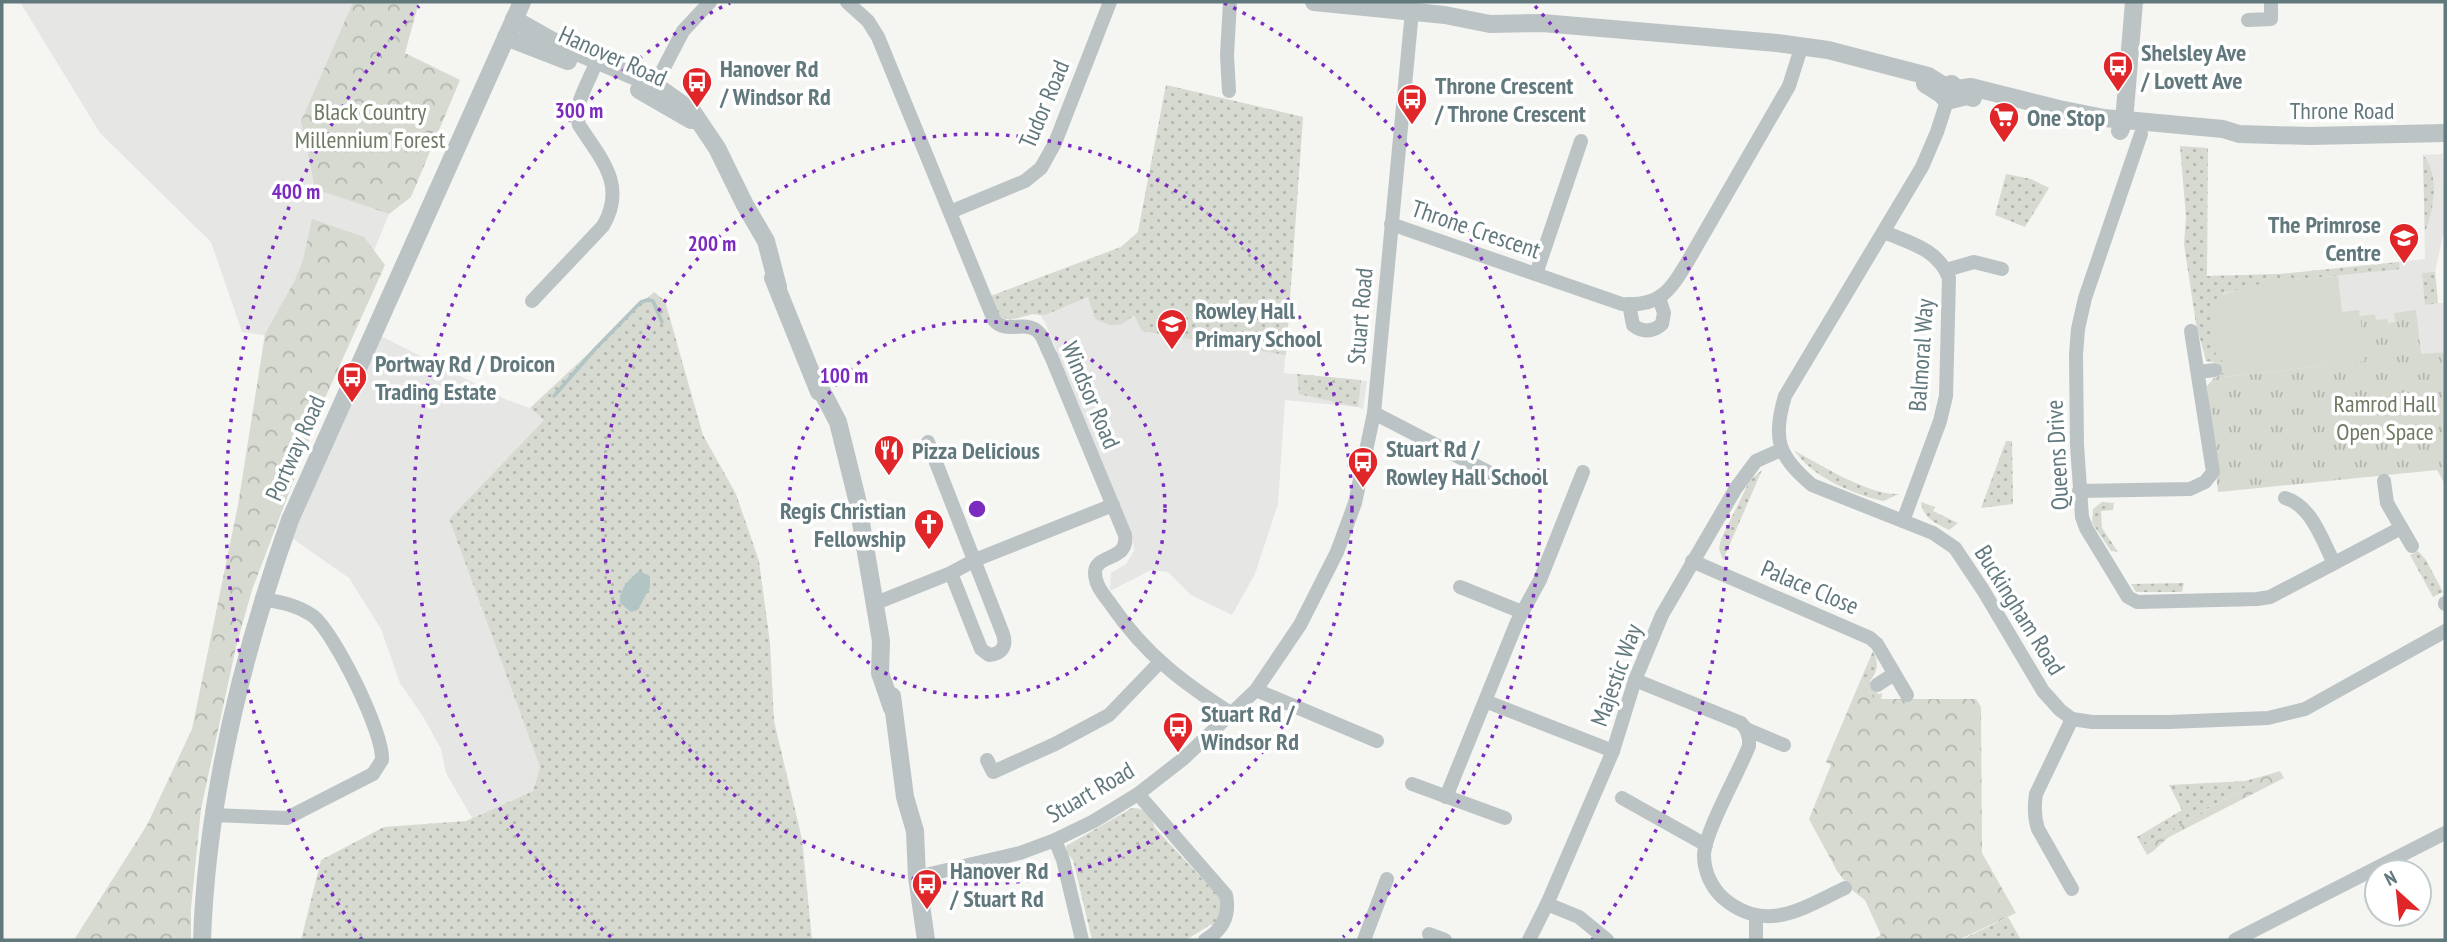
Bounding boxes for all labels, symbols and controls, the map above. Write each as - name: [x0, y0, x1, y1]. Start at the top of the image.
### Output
- street label: Hanover Road: [554, 18, 672, 94]
- place label: Shelsley Ave / Lovett Ave: [2140, 37, 2246, 96]
- bus stop icon: Shelsley Ave / Lovett Ave: [2101, 49, 2135, 93]
- place label: Hanover Rd / Windsor Rd: [719, 53, 831, 112]
- street label: Tudor Road: [1012, 55, 1076, 153]
- bus stop icon: Hanover Rd / Windsor Rd: [680, 65, 714, 109]
- place label: Throne Crescent / Throne Crescent: [1434, 70, 1586, 129]
- bus stop icon: Throne Crescent / Throne Crescent: [1395, 82, 1429, 126]
- street label: Throne Road: [2290, 95, 2394, 126]
- park label: Black Country Millennium Forest: [295, 96, 446, 155]
- text: 300 m: [555, 97, 603, 124]
- supermarket icon: One Stop: [1987, 100, 2021, 144]
- place label: One Stop: [2027, 102, 2105, 133]
- text: 400 m: [272, 178, 320, 205]
- street label: Throne Crescent: [1407, 192, 1545, 266]
- place label: The Primrose Centre: [2268, 209, 2381, 268]
- school or university icon: The Primrose Centre: [2387, 221, 2421, 265]
- text: 200 m: [688, 230, 736, 257]
- street label: Stuart Road: [1340, 266, 1380, 366]
- place label: Rowley Hall Primary School: [1195, 295, 1322, 354]
- street label: Balmoral Way: [1902, 298, 1940, 412]
- school or university icon: Rowley Hall Primary School: [1155, 307, 1189, 351]
- street label: Windsor Road: [1055, 337, 1127, 453]
- place label: Portway Rd / Droicon Trading Estate: [375, 348, 555, 407]
- bus stop icon: Portway Rd / Droicon Trading Estate: [335, 360, 369, 404]
- text: 100 m: [820, 362, 868, 389]
- park label: Ramrod Hall Open Space: [2334, 388, 2437, 447]
- street label: Portway Road: [258, 390, 332, 506]
- street label: Queens Drive: [2039, 399, 2075, 511]
- restaurant icon: Pizza Delicious: [872, 433, 906, 477]
- place label: Stuart Rd / Rowley Hall School: [1386, 433, 1548, 492]
- place label: Pizza Delicious: [912, 435, 1040, 466]
- bus stop icon: Stuart Rd / Rowley Hall School: [1346, 445, 1380, 489]
- place label: Regis Christian Fellowship: [780, 495, 906, 554]
- centre of rings: [965, 497, 989, 521]
- church icon: Regis Christian Fellowship: [912, 507, 946, 551]
- street label: Buckingham Road: [1968, 539, 2072, 681]
- street label: Palace Close: [1756, 553, 1864, 621]
- street label: Majestic Way: [1583, 620, 1649, 730]
- place label: Stuart Rd / Windsor Rd: [1200, 698, 1299, 757]
- bus stop icon: Stuart Rd / Windsor Rd: [1161, 710, 1195, 754]
- street label: Stuart Road: [1040, 754, 1140, 830]
- place label: Hanover Rd / Stuart Rd: [949, 855, 1048, 914]
- north arrow: [2363, 858, 2433, 928]
- text: N: [2380, 865, 2400, 891]
- bus stop icon: Hanover Rd / Stuart Rd: [910, 867, 944, 911]

